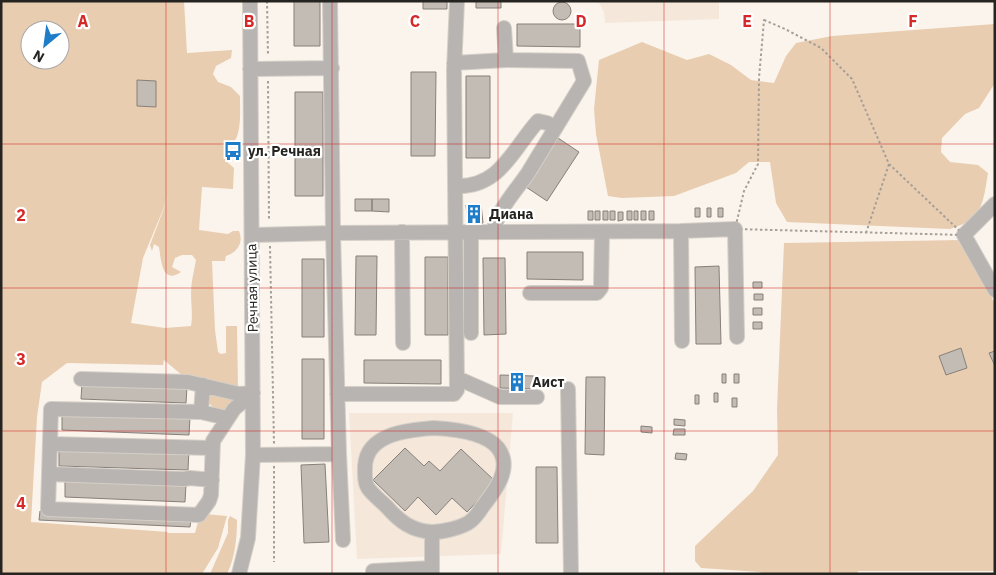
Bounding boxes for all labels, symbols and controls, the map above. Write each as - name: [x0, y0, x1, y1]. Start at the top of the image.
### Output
- text: A: [78, 11, 89, 31]
- text: B: [244, 11, 255, 31]
- text: C: [410, 11, 420, 31]
- text: D: [575, 11, 587, 31]
- text: E: [742, 11, 752, 31]
- text: F: [908, 11, 918, 31]
- north arrow: [20, 20, 70, 70]
- text: N: [30, 46, 47, 67]
- bus stop icon: ул. Речная: [222, 140, 244, 162]
- place label: ул. Речная: [248, 142, 321, 160]
- building icon: Диана: [463, 203, 485, 225]
- text: 2: [16, 205, 26, 225]
- place label: Диана: [489, 205, 534, 223]
- street label: Речная улица: [242, 243, 262, 333]
- text: 3: [16, 349, 26, 369]
- building icon: Аист: [506, 371, 528, 393]
- place label: Аист: [532, 373, 565, 391]
- text: 4: [16, 493, 26, 513]

